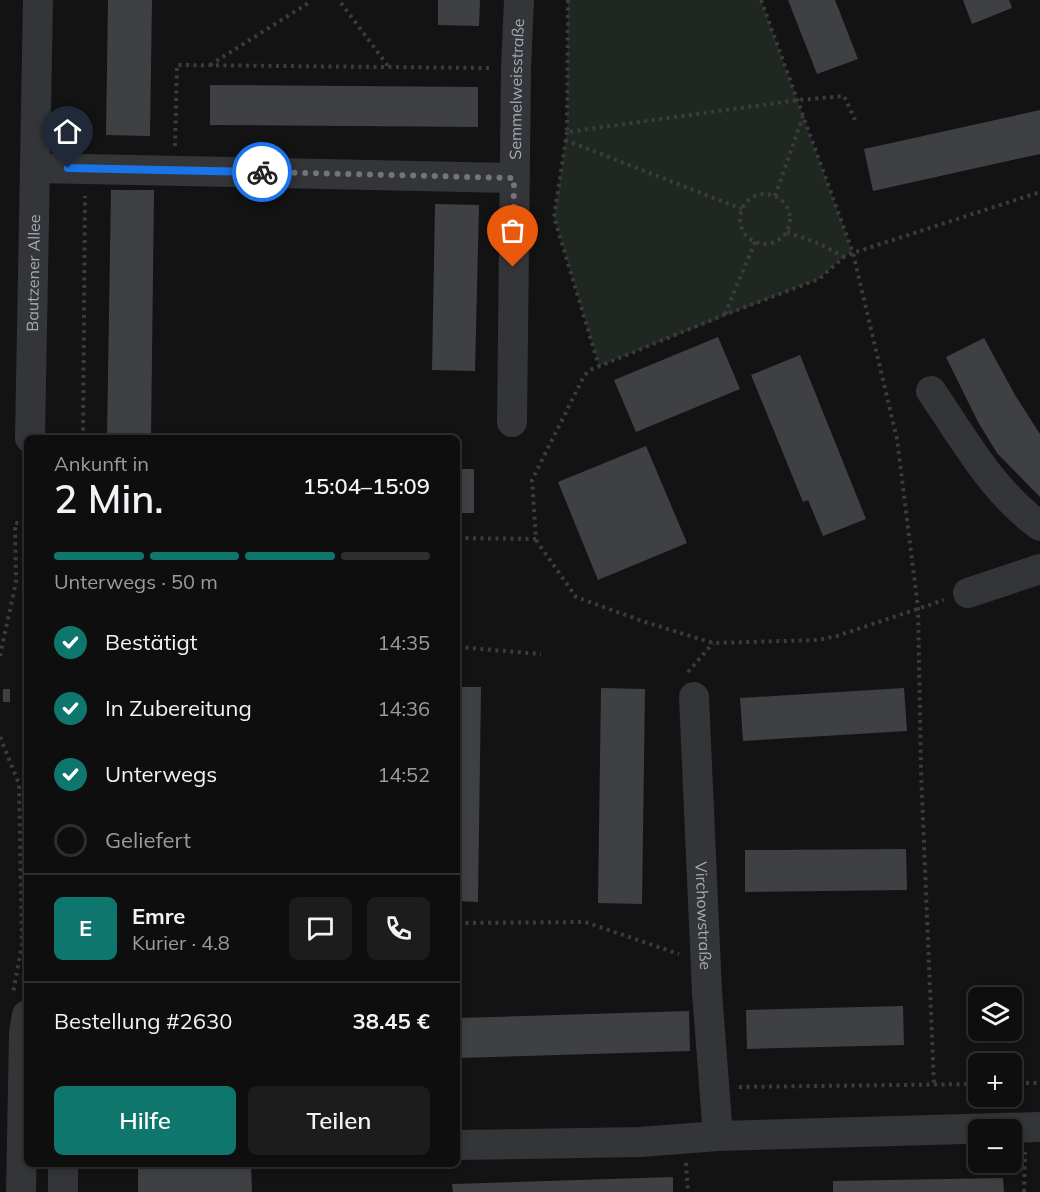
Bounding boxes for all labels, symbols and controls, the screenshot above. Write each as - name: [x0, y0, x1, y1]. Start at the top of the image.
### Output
- street label: Semmelweisstraße: [505, 18, 528, 160]
- pin: [42, 106, 93, 168]
- icon: home: [51, 115, 84, 148]
- courier: [232, 142, 292, 202]
- icon: bike: [246, 156, 279, 189]
- pin: [487, 205, 538, 267]
- street label: Bautzener Allee: [22, 214, 44, 332]
- icon: bag: [496, 214, 529, 247]
- text: Ankunft in: [54, 451, 149, 476]
- text: 15:04–15:09: [303, 472, 430, 500]
- text: 2 Min.: [54, 474, 164, 523]
- text: Unterwegs · 50 m: [54, 569, 218, 594]
- icon: check: [54, 626, 87, 659]
- text: Bestätigt: [105, 628, 198, 656]
- text: 14:35: [377, 630, 430, 655]
- icon: check: [54, 692, 87, 725]
- text: In Zubereitung: [105, 694, 252, 722]
- text: 14:36: [377, 696, 430, 721]
- icon: check: [54, 758, 87, 791]
- text: Unterwegs: [105, 760, 217, 788]
- text: 14:52: [377, 762, 430, 787]
- text: Geliefert: [105, 826, 191, 854]
- street label: Virchowstraße: [691, 861, 716, 970]
- button: chat: [289, 897, 352, 960]
- button: phone: [367, 897, 430, 960]
- text: Emre: [132, 902, 185, 930]
- text: E: [79, 914, 92, 942]
- text: Kurier · 4.8: [132, 930, 230, 955]
- map controls: [968, 987, 1022, 1173]
- button: layers: [968, 987, 1022, 1041]
- text: Bestellung #2630: [54, 1007, 232, 1035]
- text: 38.45 €: [353, 1007, 430, 1035]
- button: +: [968, 1053, 1022, 1107]
- button: Hilfe: [54, 1086, 236, 1155]
- button: Teilen: [248, 1086, 430, 1155]
- button: −: [968, 1119, 1022, 1173]

